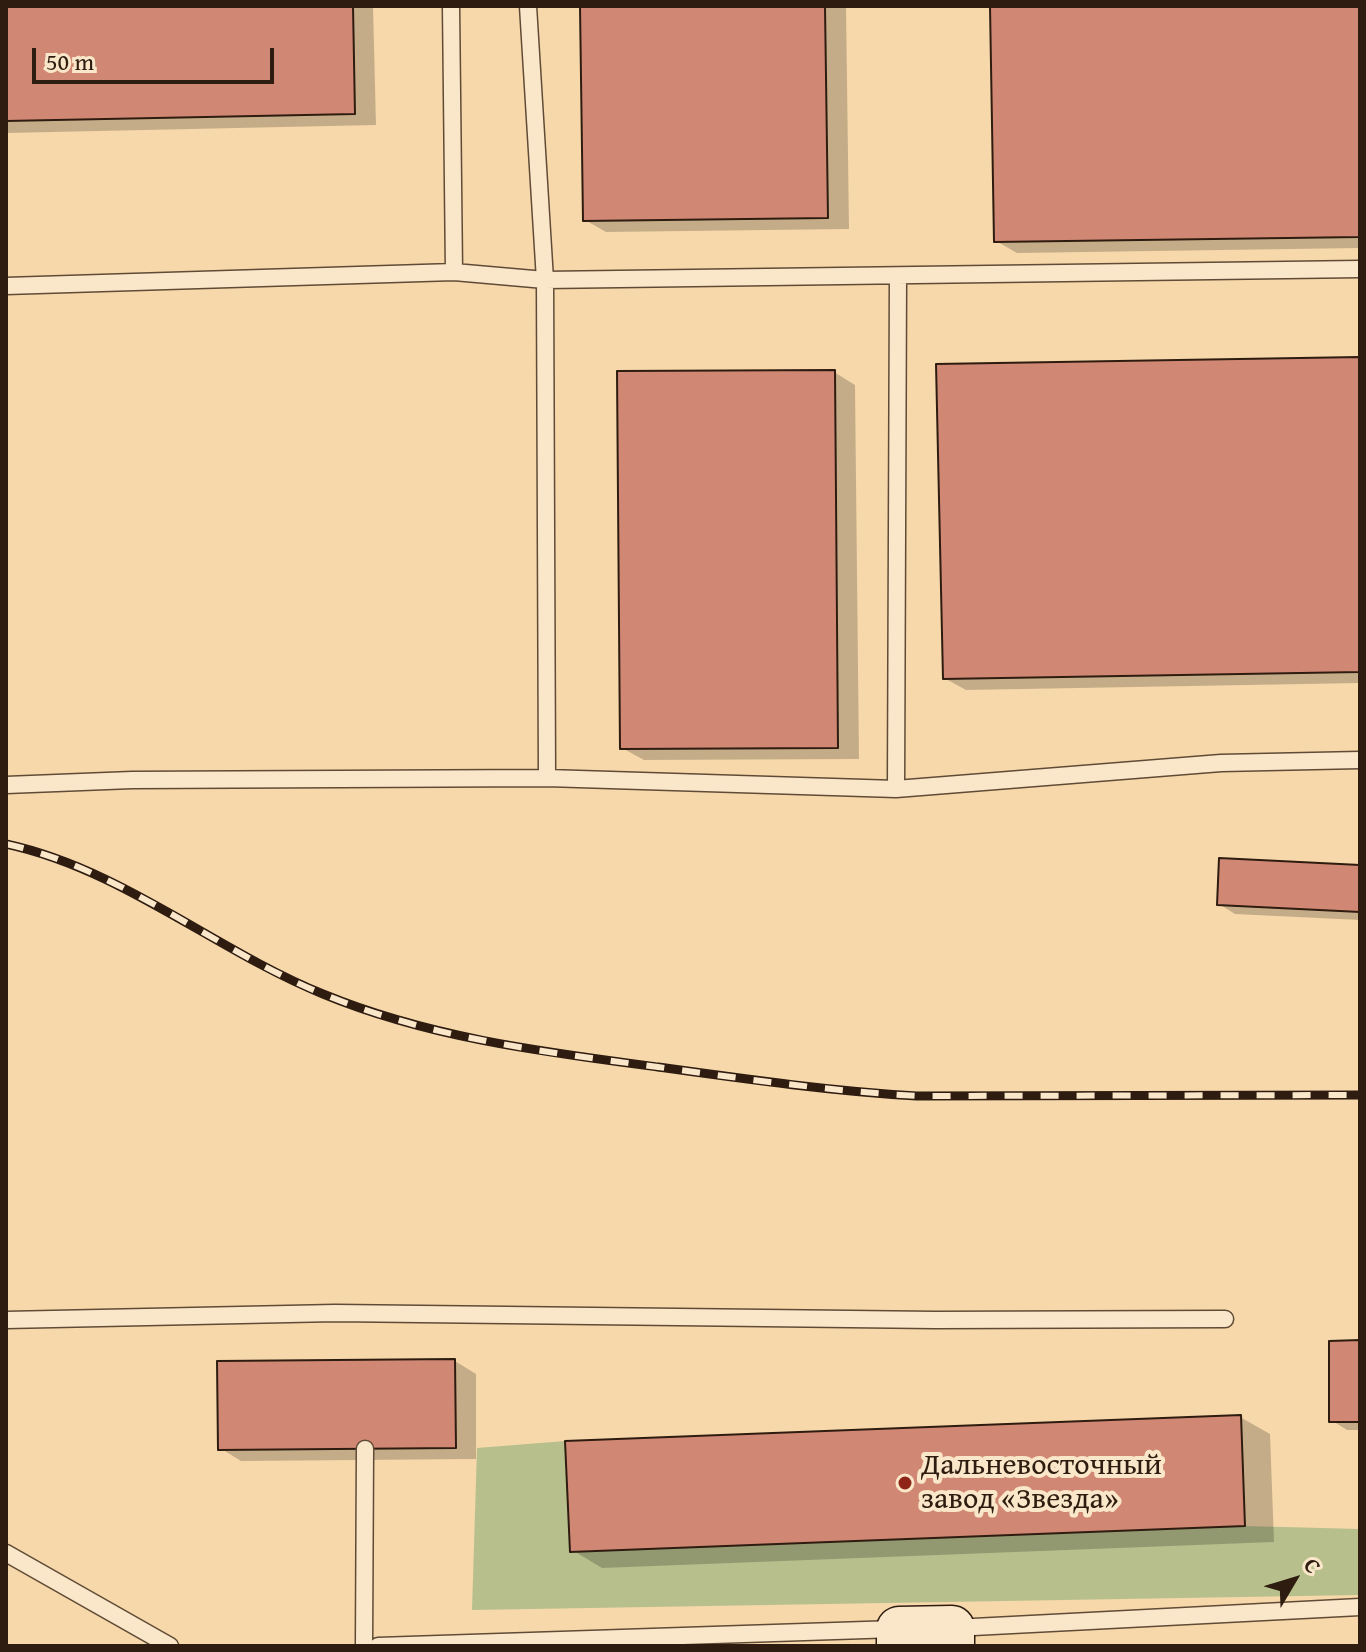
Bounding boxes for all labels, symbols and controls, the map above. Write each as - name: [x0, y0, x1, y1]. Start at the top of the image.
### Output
- scale bar: [36, 32, 278, 82]
- text: 50 m: [46, 44, 94, 79]
- place label: Дальневосточный завод «Звезда»: [921, 1448, 1162, 1518]
- marker: Дальневосточный завод «Звезда»: [896, 1474, 914, 1492]
- north arrow: [1254, 1540, 1334, 1620]
- text: С: [1296, 1550, 1329, 1580]

